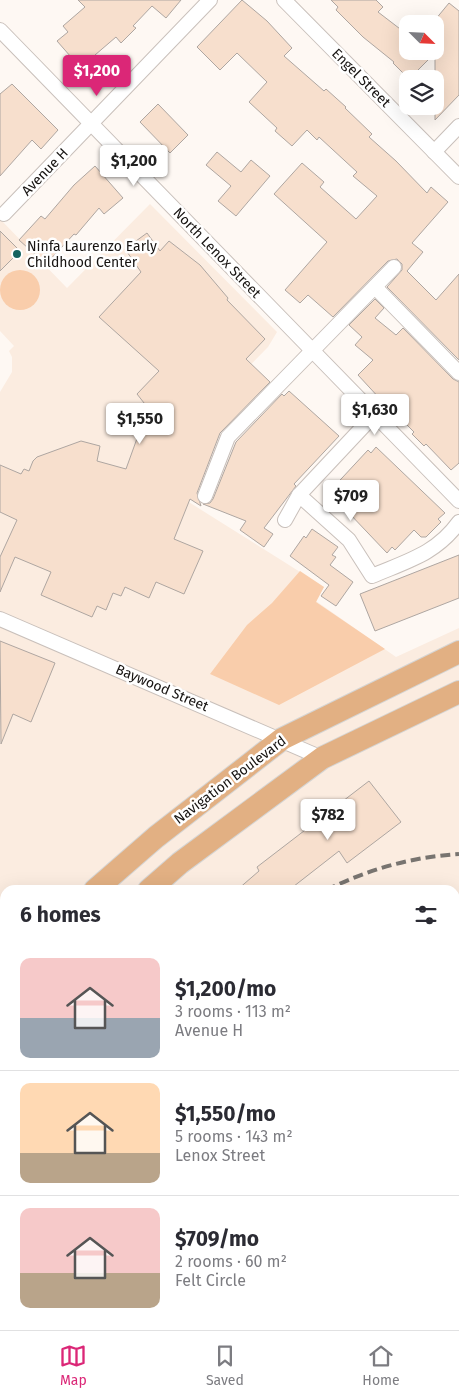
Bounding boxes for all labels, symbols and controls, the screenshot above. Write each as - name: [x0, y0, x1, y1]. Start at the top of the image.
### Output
- north arrow: [399, 15, 444, 60]
- map controls: [399, 15, 444, 115]
- street label: Engel Street: [328, 45, 395, 112]
- pin: $1,200: [56, 54, 138, 97]
- text: $1,200: [74, 61, 120, 80]
- button: layers: [399, 70, 444, 115]
- pin: $1,200: [93, 144, 175, 187]
- street label: Avenue H: [18, 145, 72, 199]
- text: $1,200: [111, 151, 157, 170]
- street label: North Lenox Street: [170, 204, 265, 302]
- place label: Ninfa Laurenzo Early Childhood Center: [27, 238, 157, 271]
- marker: Ninfa Laurenzo Early Childhood Center: [11, 248, 23, 260]
- pin: $1,630: [334, 394, 416, 436]
- text: $1,630: [352, 400, 398, 419]
- pin: $1,550: [99, 402, 181, 445]
- text: $1,550: [117, 409, 163, 428]
- pin: $709: [321, 480, 381, 522]
- text: $709: [334, 486, 368, 505]
- street label: Baywood Street: [113, 661, 212, 716]
- street label: Navigation Boulevard: [171, 732, 289, 828]
- pin: $782: [298, 798, 358, 841]
- text: $782: [311, 805, 345, 824]
- icon: filters: [412, 901, 440, 929]
- text: 6 homes: [20, 902, 101, 928]
- text: $1,200/mo: [175, 976, 276, 1002]
- icon: home: [60, 978, 120, 1038]
- text: 3 rooms · 113 m²: [175, 1002, 291, 1021]
- text: Avenue H: [175, 1021, 243, 1040]
- text: $1,550/mo: [175, 1101, 276, 1127]
- icon: home: [60, 1103, 120, 1163]
- text: 5 rooms · 143 m²: [175, 1127, 293, 1146]
- text: Lenox Street: [175, 1146, 265, 1165]
- text: $709/mo: [175, 1226, 259, 1252]
- icon: home: [60, 1228, 120, 1288]
- text: 2 rooms · 60 m²: [175, 1252, 287, 1271]
- text: Felt Circle: [175, 1271, 246, 1290]
- tab: Map: [59, 1342, 87, 1389]
- tab: Saved: [206, 1342, 244, 1389]
- tab: Home: [362, 1342, 400, 1389]

